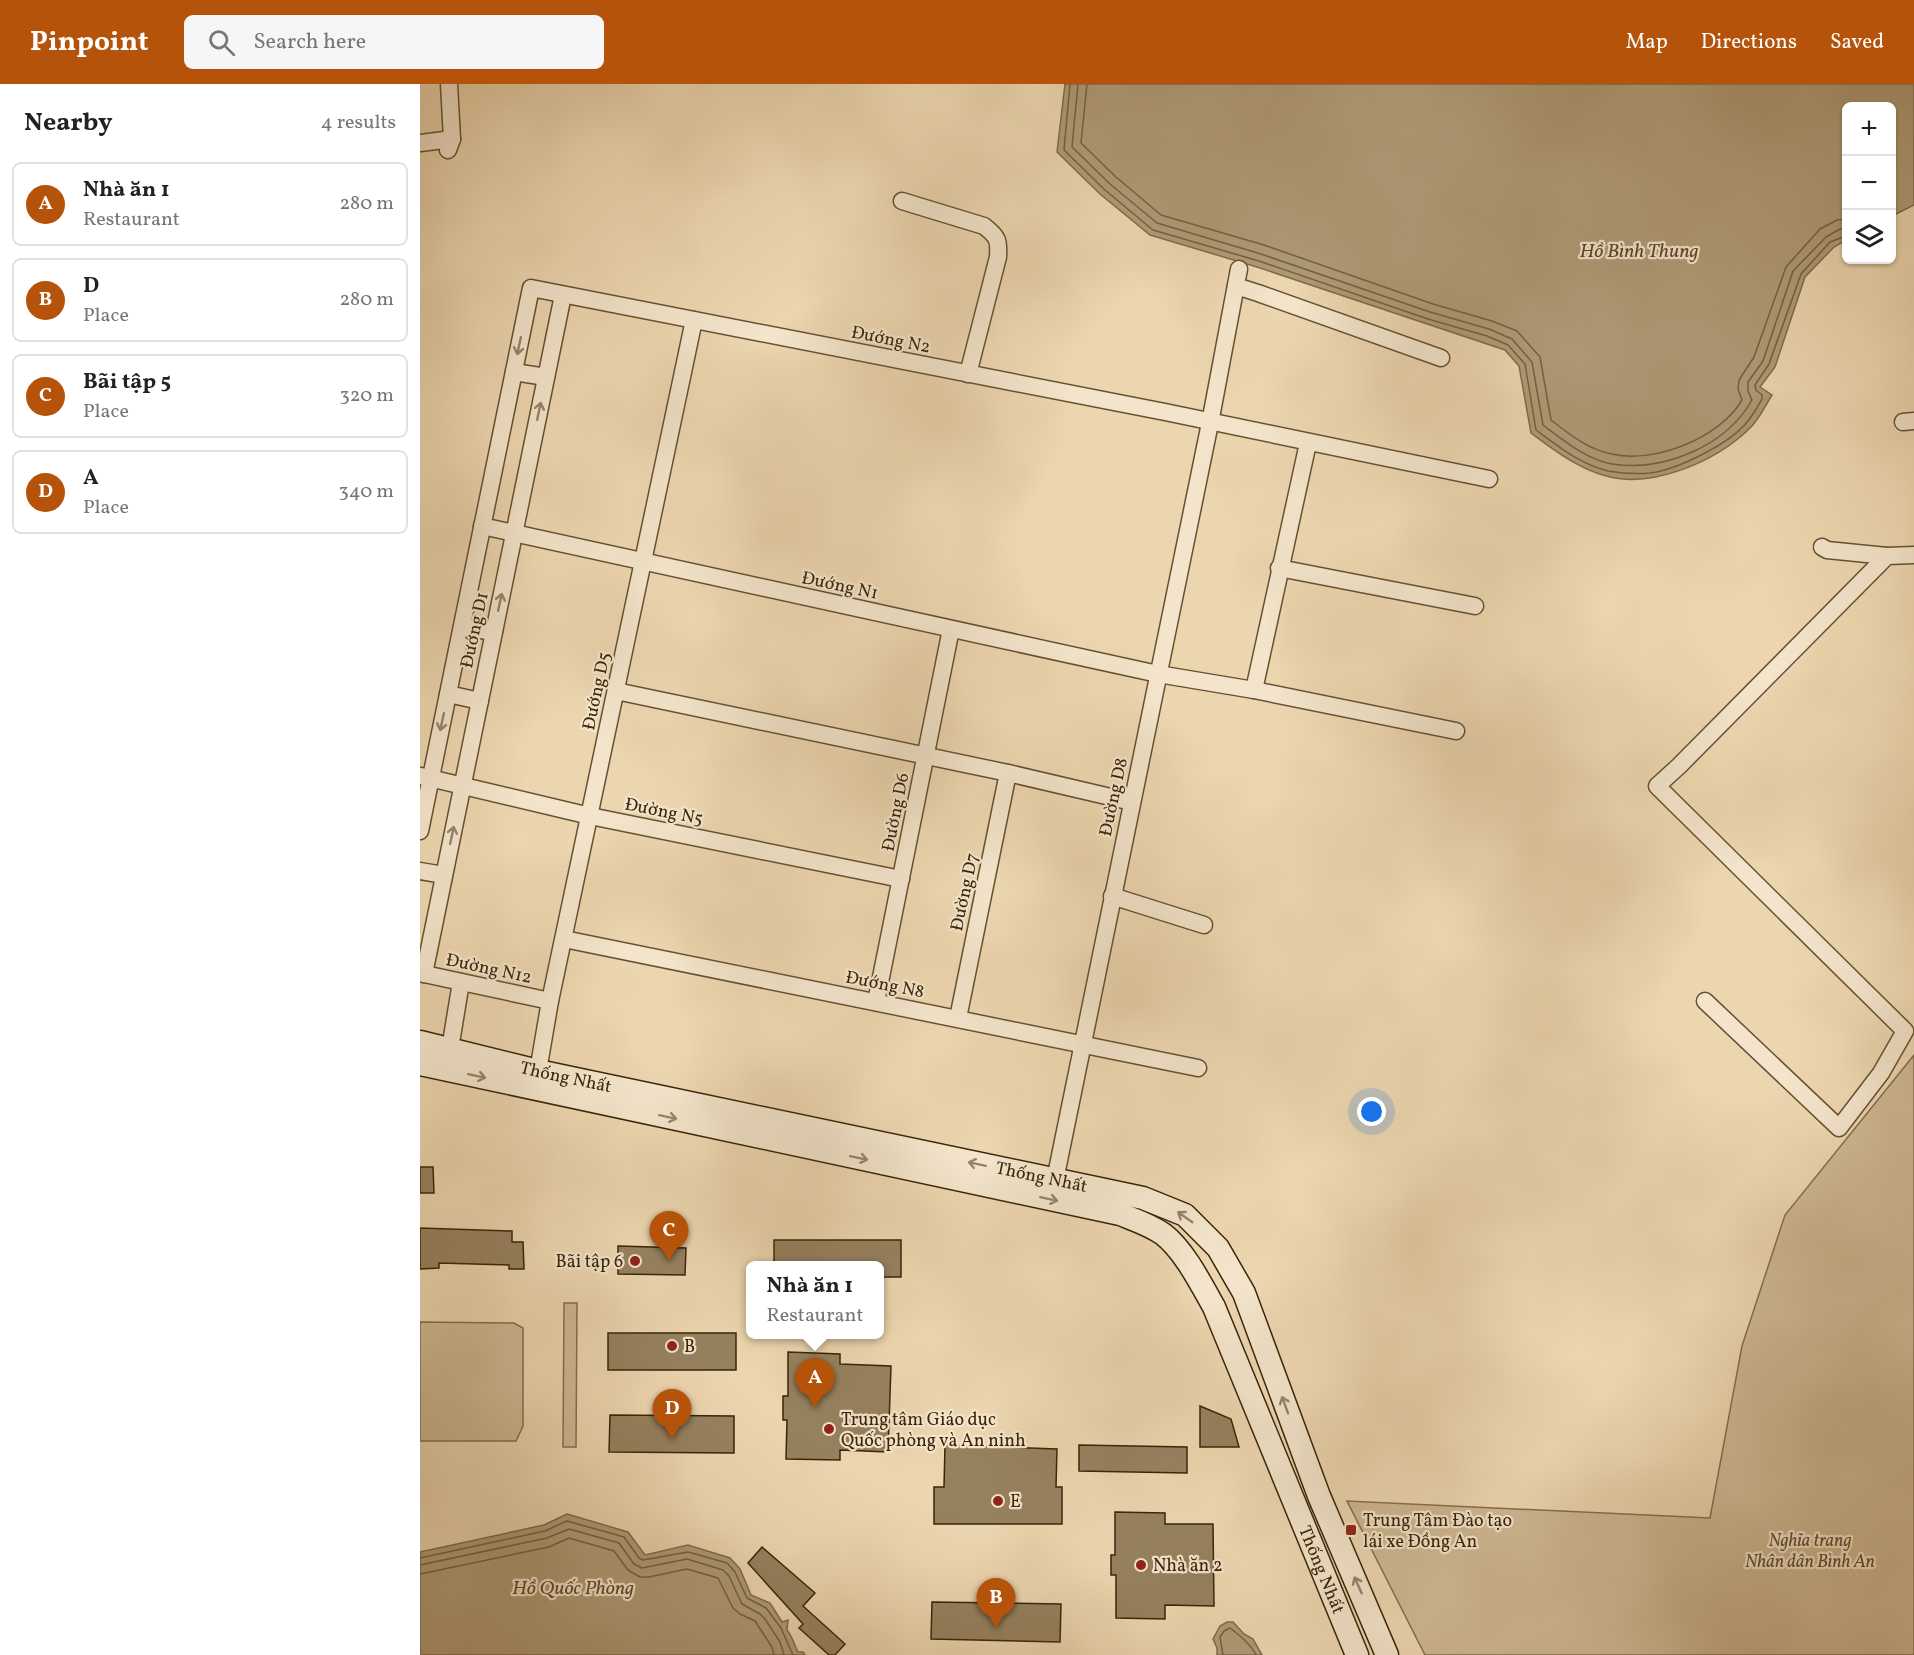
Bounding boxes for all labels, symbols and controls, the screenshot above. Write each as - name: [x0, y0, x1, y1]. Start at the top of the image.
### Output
- search box: [184, 15, 604, 69]
- text: Pinpoint: [30, 23, 148, 62]
- icon: search: [205, 26, 238, 59]
- text: Search here: [253, 27, 366, 58]
- text: Map: [1626, 28, 1668, 57]
- text: Directions: [1701, 28, 1797, 57]
- text: Saved: [1830, 28, 1884, 57]
- map controls: [1842, 102, 1896, 264]
- button: +: [1842, 102, 1896, 156]
- text: Nearby: [24, 105, 113, 141]
- text: 4 results: [321, 109, 396, 137]
- button: −: [1842, 156, 1896, 210]
- text: Nhà ăn 1: [83, 175, 169, 206]
- text: A: [38, 190, 53, 218]
- text: 280 m: [339, 190, 394, 218]
- text: Restaurant: [83, 206, 180, 234]
- button: layers: [1842, 210, 1896, 264]
- water label: Hồ Bình Thung: [1580, 238, 1699, 266]
- text: D: [83, 271, 99, 302]
- text: B: [39, 286, 52, 314]
- text: 280 m: [339, 286, 394, 314]
- text: Place: [83, 302, 129, 330]
- street label: Đướng N2: [849, 321, 933, 360]
- one-way arrow: [513, 336, 525, 355]
- text: Bãi tập 5: [83, 367, 171, 398]
- text: C: [39, 382, 52, 410]
- text: 320 m: [339, 382, 394, 410]
- text: Place: [83, 398, 129, 426]
- one-way arrow: [534, 402, 545, 422]
- text: A: [83, 463, 99, 494]
- text: D: [38, 478, 53, 506]
- text: 340 m: [338, 478, 394, 506]
- text: Place: [83, 494, 129, 522]
- street label: Đướng N1: [799, 566, 880, 607]
- street label: Đướng D1: [455, 590, 496, 671]
- one-way arrow: [495, 593, 506, 613]
- street label: Đướng D5: [577, 650, 618, 733]
- one-way arrow: [436, 711, 447, 731]
- street label: Đường D8: [1094, 756, 1135, 839]
- street label: Đường D6: [877, 771, 916, 854]
- street label: Đường N5: [622, 793, 705, 832]
- one-way arrow: [447, 825, 458, 845]
- street label: Đường D7: [945, 851, 986, 934]
- street label: Đường N12: [443, 948, 534, 991]
- street label: Đướng N8: [843, 966, 926, 1005]
- street label: Thống Nhất: [517, 1056, 614, 1100]
- one-way arrow: [468, 1071, 487, 1083]
- your location: [1357, 1097, 1386, 1126]
- one-way arrow: [658, 1112, 677, 1123]
- one-way arrow: [848, 1153, 868, 1164]
- street label: Thống Nhất: [993, 1156, 1089, 1200]
- one-way arrow: [968, 1157, 987, 1169]
- one-way arrow: [1039, 1194, 1059, 1205]
- one-way arrow: [1177, 1211, 1193, 1224]
- pin: C: [650, 1212, 688, 1261]
- place label: Bãi tập 6: [556, 1250, 623, 1275]
- marker: Bãi tập 6: [628, 1254, 642, 1268]
- popup: [746, 1261, 884, 1339]
- text: Nhà ăn 1: [767, 1271, 853, 1302]
- text: Restaurant: [767, 1302, 863, 1330]
- place label: B: [684, 1335, 695, 1360]
- marker: B: [665, 1339, 679, 1353]
- pin: A: [796, 1358, 834, 1408]
- pin: D: [652, 1390, 692, 1439]
- one-way arrow: [1279, 1396, 1290, 1414]
- place label: Trung tâm Giáo dục Quốc phòng và An ninh: [841, 1408, 1026, 1454]
- marker: Trung tâm Giáo dục Quốc phòng và An ninh: [822, 1422, 836, 1436]
- place label: E: [1010, 1490, 1021, 1515]
- marker: E: [991, 1494, 1005, 1508]
- place label: Trung Tâm Đào tạo lái xe Đồng An: [1363, 1509, 1512, 1555]
- street label: Thống Nhất: [1291, 1522, 1350, 1618]
- marker: Trung Tâm Đào tạo lái xe Đồng An: [1344, 1523, 1358, 1537]
- park label: Nghĩa trang Nhân dân Bình An: [1745, 1529, 1875, 1575]
- place label: Nhà ăn 2: [1153, 1554, 1223, 1579]
- marker: Nhà ăn 2: [1134, 1558, 1148, 1572]
- water label: Hồ Quốc Phòng: [512, 1575, 634, 1603]
- one-way arrow: [1352, 1577, 1363, 1595]
- pin: B: [976, 1578, 1016, 1628]

